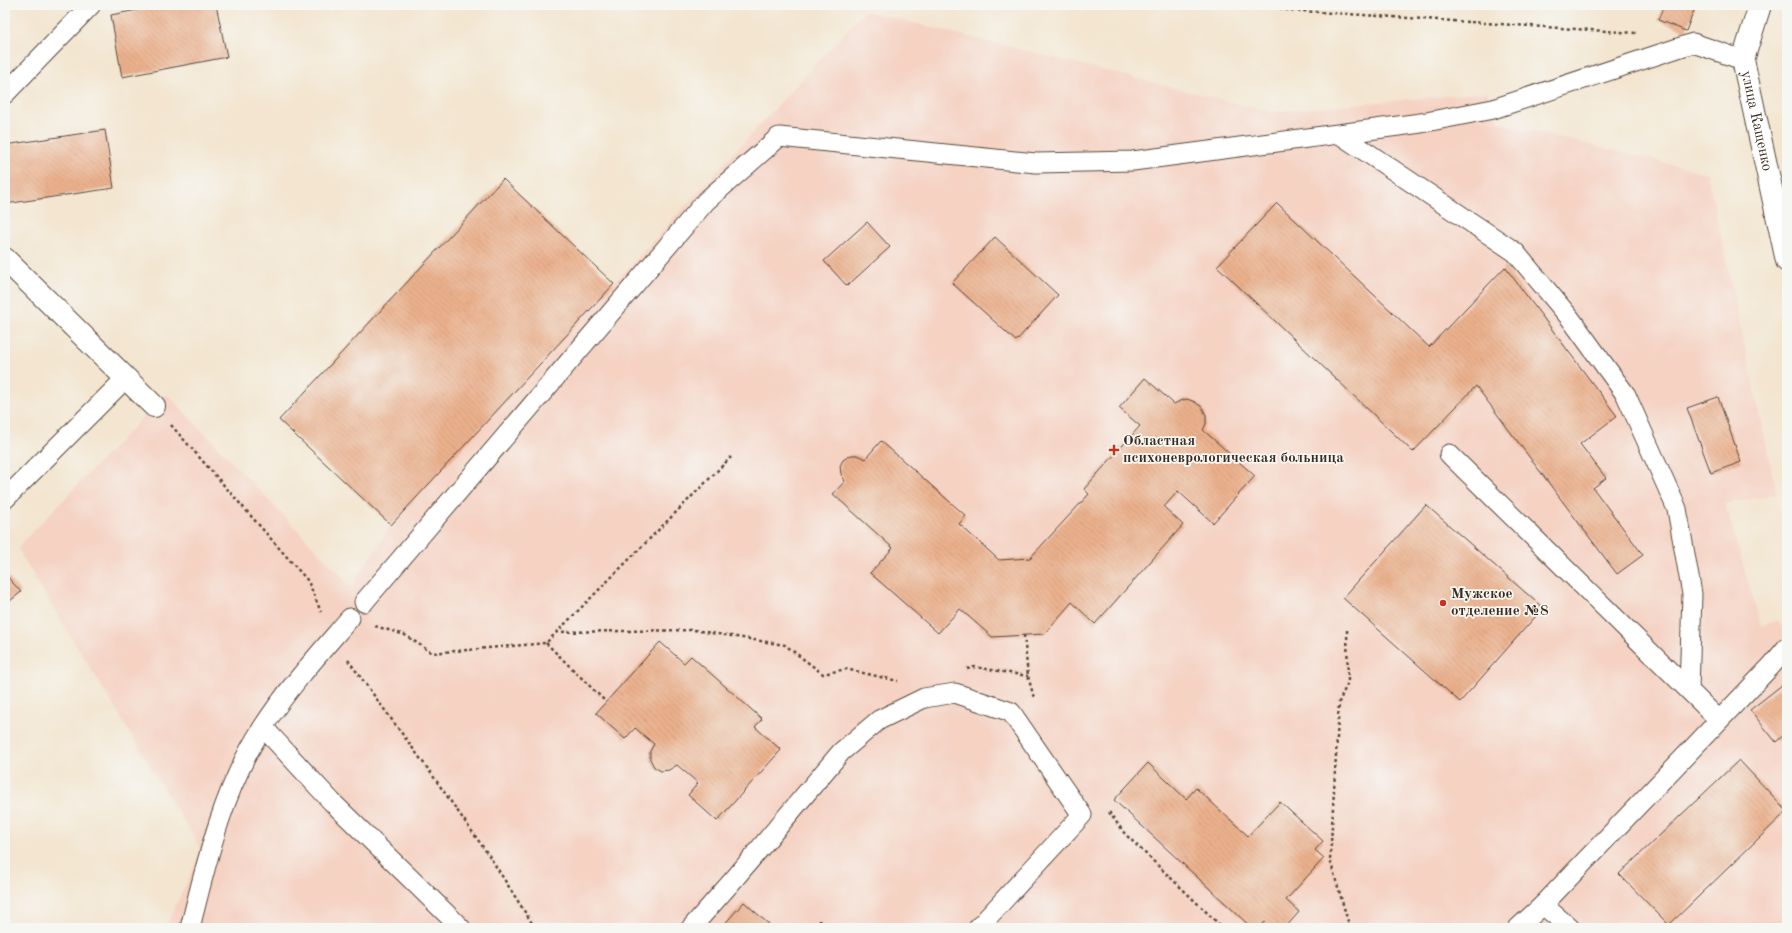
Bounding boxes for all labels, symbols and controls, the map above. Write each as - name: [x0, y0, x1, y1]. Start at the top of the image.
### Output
- street label: улица Кащенко: [1738, 69, 1775, 173]
- place label: Областная психоневрологическая больница: [1123, 434, 1344, 466]
- marker: Областная психоневрологическая больница: [1108, 444, 1120, 456]
- place label: Мужское отделение №8: [1451, 587, 1549, 619]
- marker: Мужское отделение №8: [1438, 598, 1448, 608]

